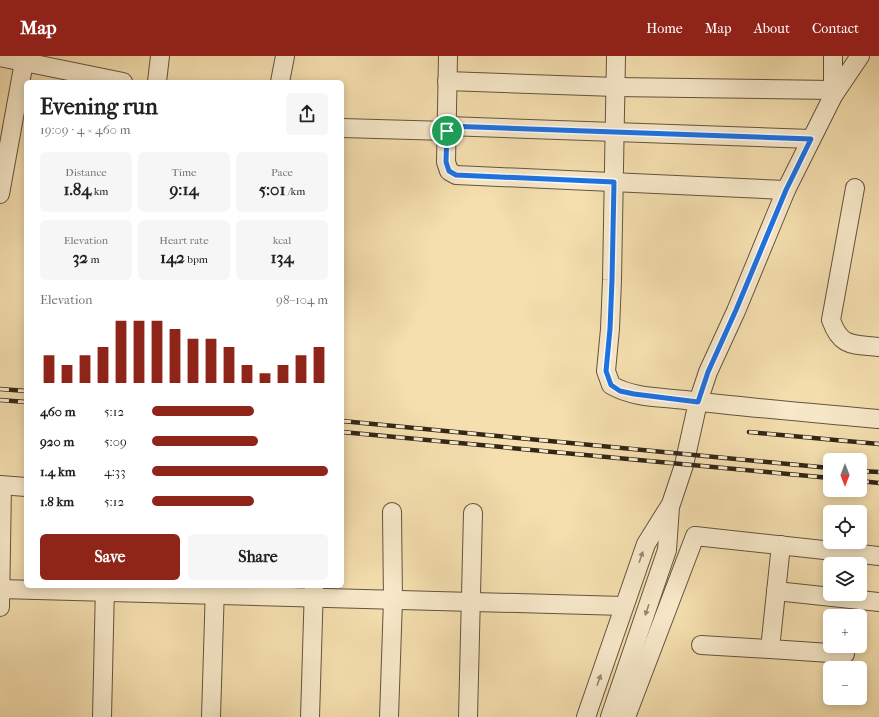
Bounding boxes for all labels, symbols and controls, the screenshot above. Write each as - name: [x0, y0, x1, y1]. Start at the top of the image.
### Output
- text: Map: [20, 17, 56, 39]
- text: Home: [646, 20, 683, 37]
- text: Map: [705, 20, 732, 37]
- text: About: [754, 20, 790, 37]
- text: Contact: [812, 20, 859, 37]
- button: share: [286, 93, 328, 135]
- text: Evening run: [40, 94, 158, 120]
- pin: [430, 114, 464, 148]
- icon: arrive: [436, 120, 458, 142]
- text: 19:09 · 4 × 460 m: [40, 122, 131, 137]
- text: Distance: [65, 166, 107, 179]
- text: Time: [172, 166, 197, 179]
- text: Pace: [271, 166, 293, 179]
- text: 1.84: [63, 179, 91, 199]
- text: 9:14: [169, 179, 199, 199]
- text: 5:01: [259, 179, 285, 199]
- text: km: [91, 185, 109, 198]
- text: /km: [285, 185, 305, 198]
- text: Elevation: [64, 234, 108, 247]
- text: Heart rate: [159, 234, 209, 247]
- text: kcal: [273, 234, 291, 247]
- text: 32: [72, 247, 88, 267]
- text: 142: [160, 247, 185, 267]
- text: 134: [270, 247, 294, 267]
- text: m: [88, 253, 100, 266]
- text: bpm: [185, 253, 208, 266]
- text: Elevation: [40, 292, 93, 307]
- text: 98–104 m: [276, 292, 328, 307]
- text: 460 m: [40, 404, 75, 419]
- text: 5:12: [104, 404, 124, 419]
- text: 920 m: [40, 434, 74, 449]
- text: 5:09: [104, 434, 127, 449]
- north arrow: [823, 453, 867, 497]
- map controls: [823, 453, 867, 705]
- text: 1.4 km: [40, 464, 75, 479]
- text: 4:33: [104, 464, 126, 479]
- text: 1.8 km: [40, 494, 74, 509]
- text: 5:12: [104, 494, 124, 509]
- button: locate: [823, 505, 867, 549]
- button: Save: [40, 534, 180, 580]
- button: Share: [188, 534, 328, 580]
- one-way arrow: [638, 551, 644, 563]
- button: layers: [823, 557, 867, 601]
- one-way arrow: [643, 604, 649, 616]
- button: +: [823, 609, 867, 653]
- button: −: [823, 661, 867, 705]
- one-way arrow: [596, 674, 602, 686]

